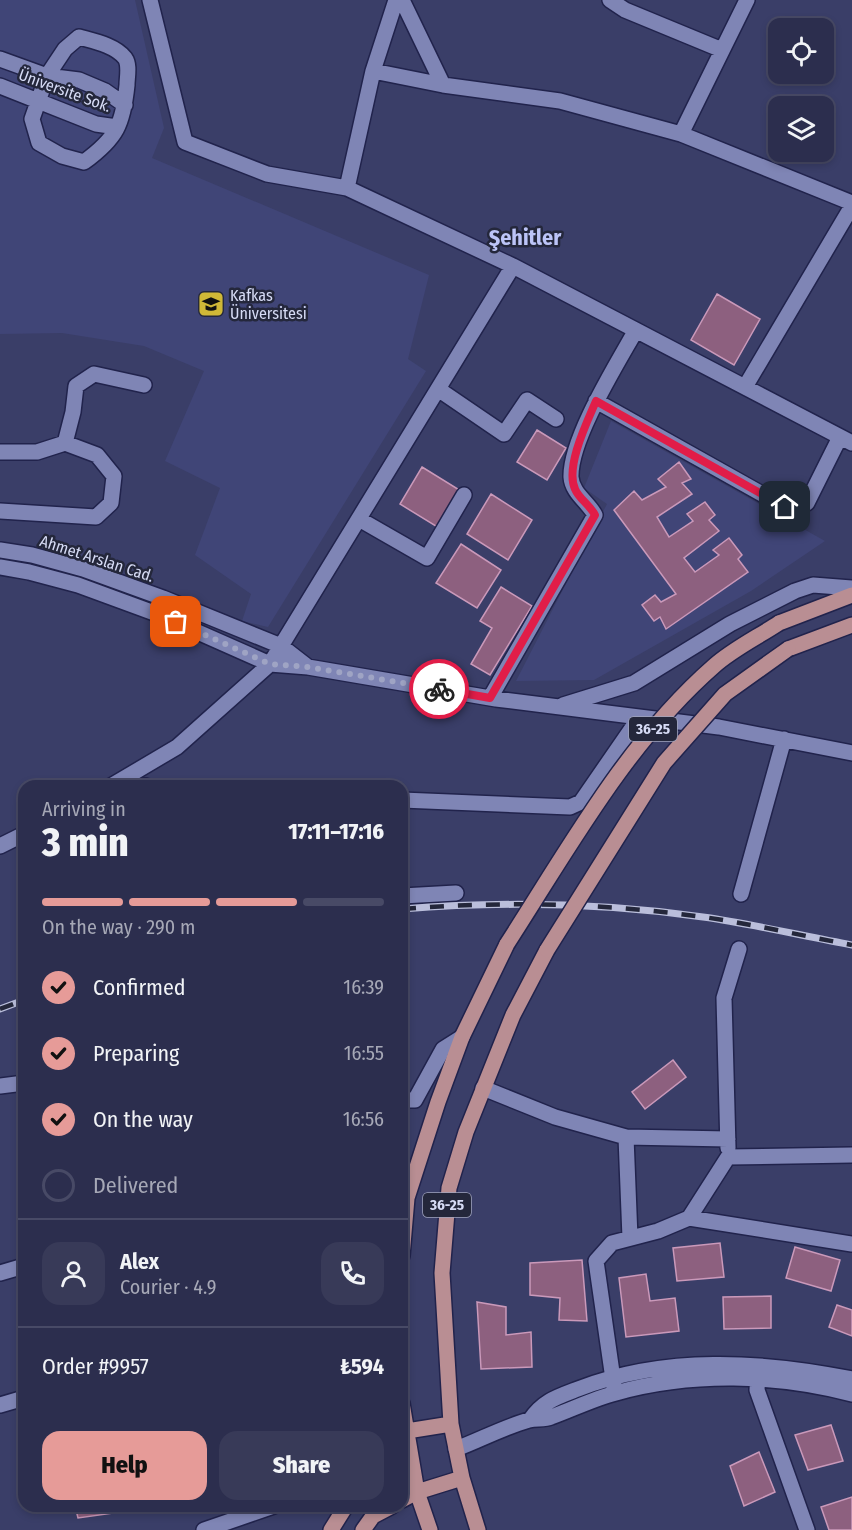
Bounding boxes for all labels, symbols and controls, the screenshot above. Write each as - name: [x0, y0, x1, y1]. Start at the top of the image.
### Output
- map controls: [768, 18, 834, 162]
- button: locate: [768, 18, 834, 84]
- street label: Üniversite Sok.: [16, 65, 114, 116]
- button: layers: [768, 96, 834, 162]
- district label: Şehitler: [489, 224, 562, 251]
- place label: Kafkas Üniversitesi: [230, 286, 307, 323]
- school or university icon: Kafkas Üniversitesi: [196, 289, 226, 319]
- pin: [759, 481, 810, 532]
- icon: home: [768, 490, 801, 523]
- street label: Ahmet Arslan Cad.: [38, 531, 156, 586]
- pin: [150, 596, 201, 647]
- icon: bag: [159, 605, 192, 638]
- courier: [409, 659, 469, 719]
- icon: bike: [423, 673, 456, 706]
- road number: 36-25: [629, 717, 677, 741]
- text: Arriving in: [42, 797, 126, 821]
- text: 17:11–17:16: [288, 818, 384, 845]
- text: 3 min: [42, 820, 129, 866]
- text: On the way · 290 m: [42, 915, 195, 939]
- icon: check: [42, 971, 75, 1004]
- text: Confirmed: [93, 974, 186, 1001]
- text: 16:39: [343, 975, 384, 999]
- icon: check: [42, 1037, 75, 1070]
- text: Preparing: [93, 1040, 179, 1067]
- text: 16:55: [344, 1041, 384, 1065]
- icon: check: [42, 1103, 75, 1136]
- text: On the way: [93, 1106, 193, 1133]
- text: 16:56: [343, 1107, 384, 1131]
- text: Delivered: [93, 1172, 178, 1199]
- road number: 36-25: [423, 1193, 471, 1217]
- button: person: [42, 1242, 105, 1305]
- button: phone: [321, 1242, 384, 1305]
- text: Alex: [120, 1248, 159, 1275]
- text: Courier · 4.9: [120, 1275, 216, 1299]
- text: Order #9957: [42, 1353, 149, 1380]
- text: ₺594: [340, 1353, 384, 1380]
- button: Help: [42, 1431, 207, 1500]
- button: Share: [219, 1431, 384, 1500]

